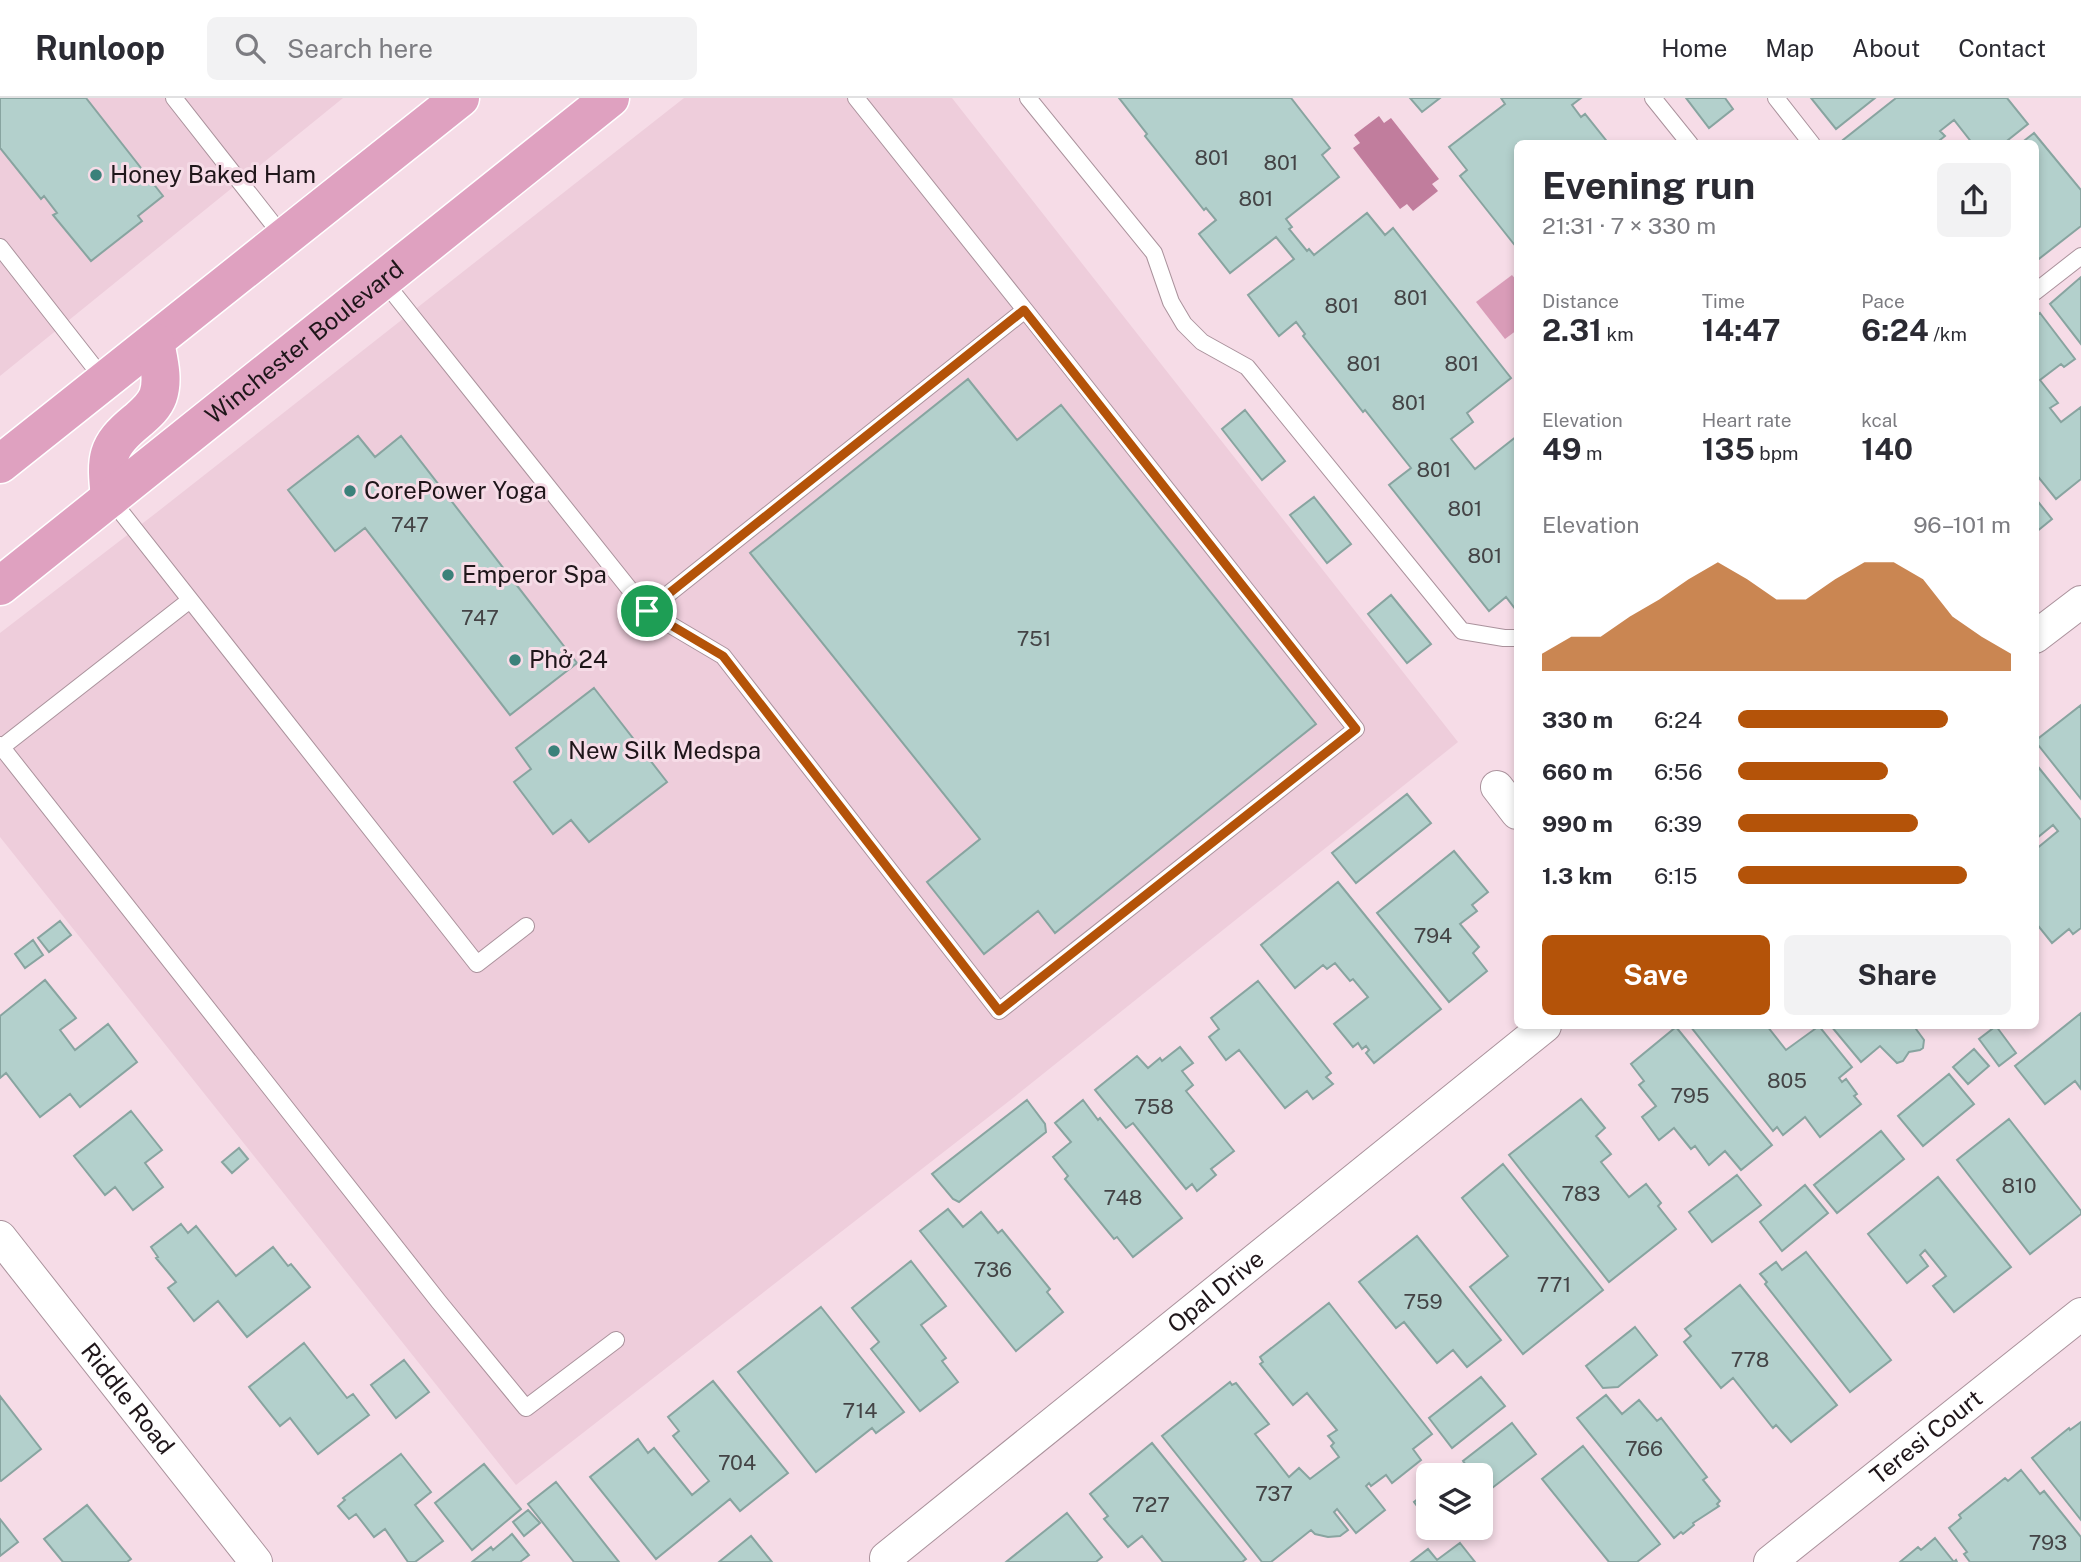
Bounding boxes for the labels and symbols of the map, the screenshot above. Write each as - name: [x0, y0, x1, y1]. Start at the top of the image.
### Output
- house number: 801: [1195, 145, 1229, 170]
- house number: 801: [1264, 150, 1298, 175]
- place label: Honey Baked Ham: [110, 160, 316, 188]
- marker: Honey Baked Ham: [88, 167, 104, 183]
- house number: 801: [1239, 186, 1273, 211]
- street label: Winchester Boulevard: [199, 254, 408, 429]
- house number: 801: [1394, 285, 1428, 310]
- house number: 801: [1325, 293, 1359, 318]
- house number: 801: [1347, 351, 1381, 376]
- house number: 801: [1445, 351, 1479, 376]
- house number: 801: [1392, 390, 1426, 415]
- house number: 801: [1417, 457, 1451, 482]
- place label: CorePower Yoga: [364, 476, 547, 504]
- marker: CorePower Yoga: [342, 483, 358, 499]
- house number: 801: [1448, 496, 1482, 521]
- house number: 747: [391, 512, 429, 537]
- house number: 801: [1468, 543, 1502, 568]
- place label: Emperor Spa: [462, 560, 607, 588]
- marker: Emperor Spa: [440, 567, 456, 583]
- pin: [617, 581, 677, 641]
- house number: 747: [461, 605, 499, 630]
- house number: 751: [1017, 626, 1051, 651]
- place label: Phở 24: [529, 645, 608, 673]
- marker: Phở 24: [507, 652, 523, 668]
- place label: New Silk Medspa: [568, 736, 761, 764]
- marker: New Silk Medspa: [546, 743, 562, 759]
- house number: 794: [1414, 923, 1452, 948]
- house number: 805: [1767, 1068, 1807, 1093]
- house number: 795: [1671, 1083, 1709, 1108]
- house number: 758: [1134, 1094, 1174, 1119]
- house number: 810: [2002, 1173, 2037, 1198]
- house number: 783: [1562, 1181, 1600, 1206]
- house number: 748: [1104, 1185, 1142, 1210]
- street label: Opal Drive: [1162, 1244, 1269, 1338]
- house number: 736: [974, 1257, 1012, 1282]
- house number: 771: [1537, 1272, 1571, 1297]
- house number: 759: [1403, 1289, 1443, 1314]
- street label: Riddle Road: [76, 1337, 181, 1459]
- house number: 778: [1731, 1347, 1769, 1372]
- street label: Teresi Court: [1864, 1383, 1987, 1490]
- house number: 714: [843, 1398, 877, 1423]
- house number: 766: [1625, 1436, 1663, 1461]
- house number: 704: [718, 1450, 756, 1475]
- house number: 737: [1255, 1481, 1293, 1506]
- house number: 727: [1132, 1492, 1170, 1517]
- house number: 793: [2029, 1530, 2067, 1555]

